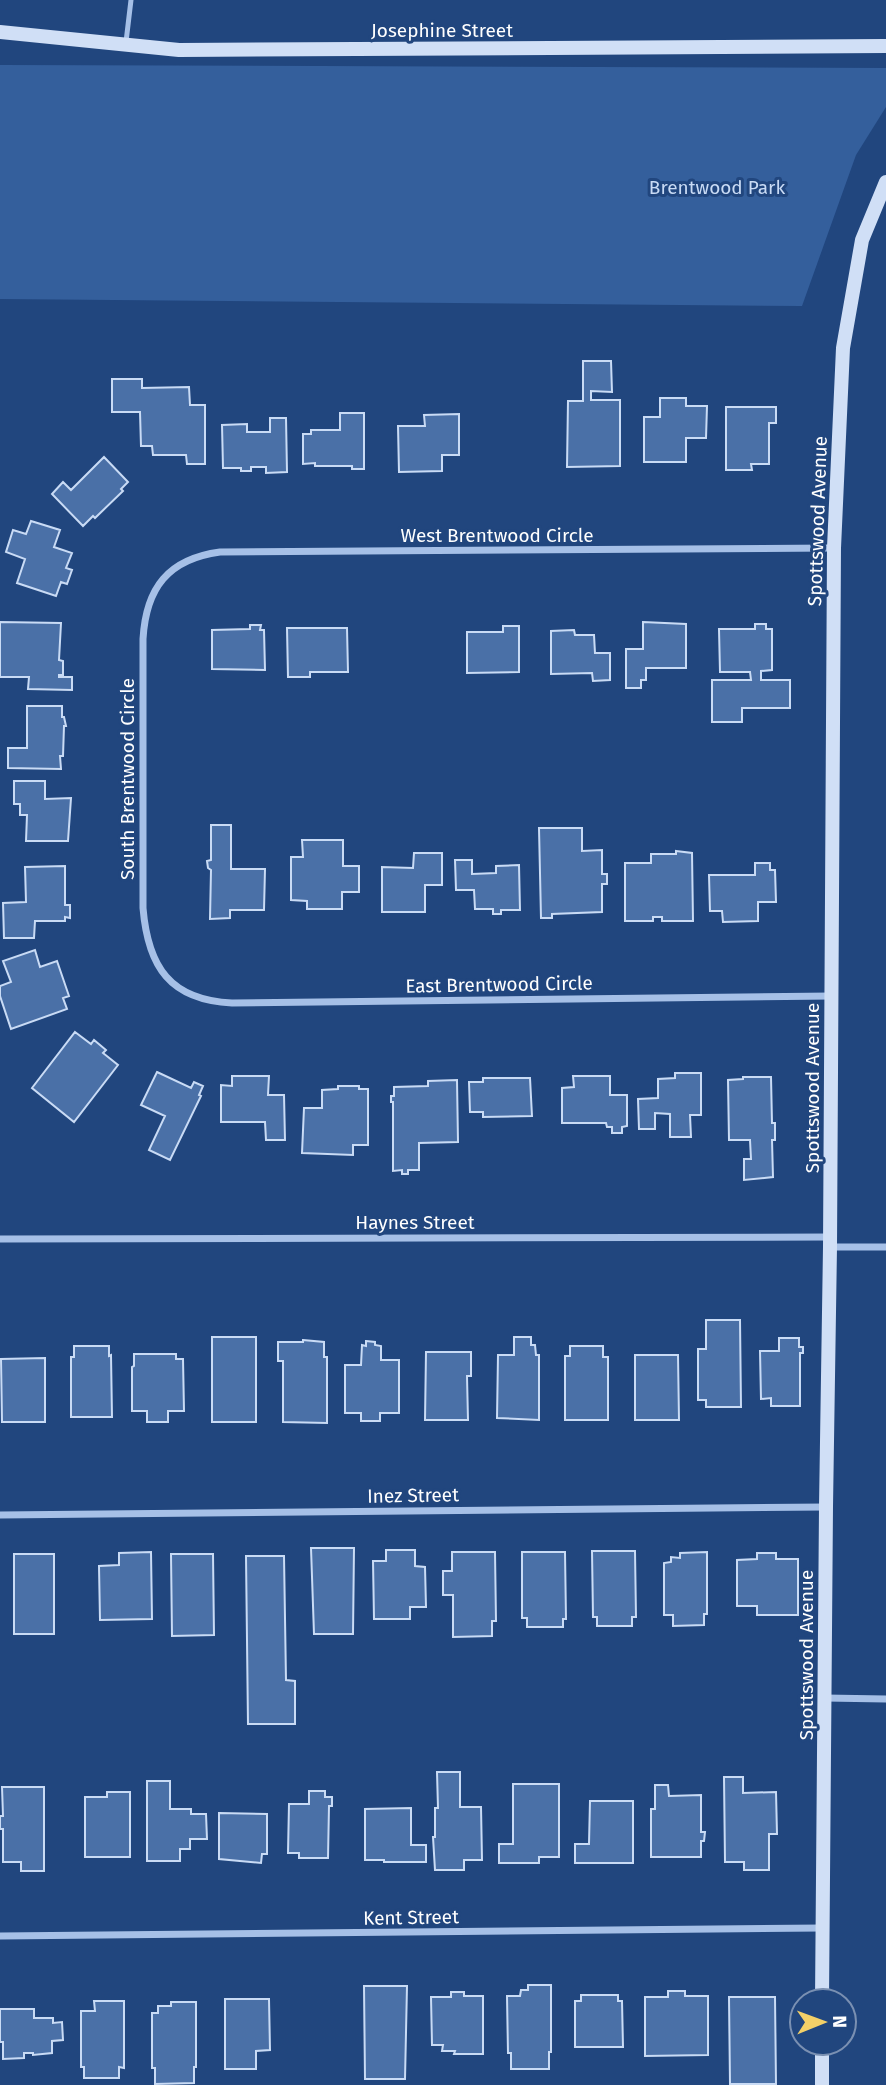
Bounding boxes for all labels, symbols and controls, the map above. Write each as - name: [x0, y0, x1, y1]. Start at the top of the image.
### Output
- street label: Josephine Street: [371, 19, 513, 42]
- park label: Brentwood Park: [649, 176, 785, 199]
- street label: Spottswood Avenue: [803, 435, 832, 607]
- street label: West Brentwood Circle: [400, 524, 594, 547]
- street label: South Brentwood Circle: [116, 678, 139, 880]
- street label: East Brentwood Circle: [405, 971, 593, 998]
- street label: Spottswood Avenue: [801, 1003, 824, 1173]
- street label: Haynes Street: [355, 1211, 475, 1234]
- street label: Inez Street: [367, 1483, 459, 1508]
- street label: Spottswood Avenue: [795, 1570, 818, 1740]
- street label: Kent Street: [363, 1905, 459, 1930]
- north arrow: [788, 1987, 858, 2057]
- text: N: [828, 2015, 851, 2028]

